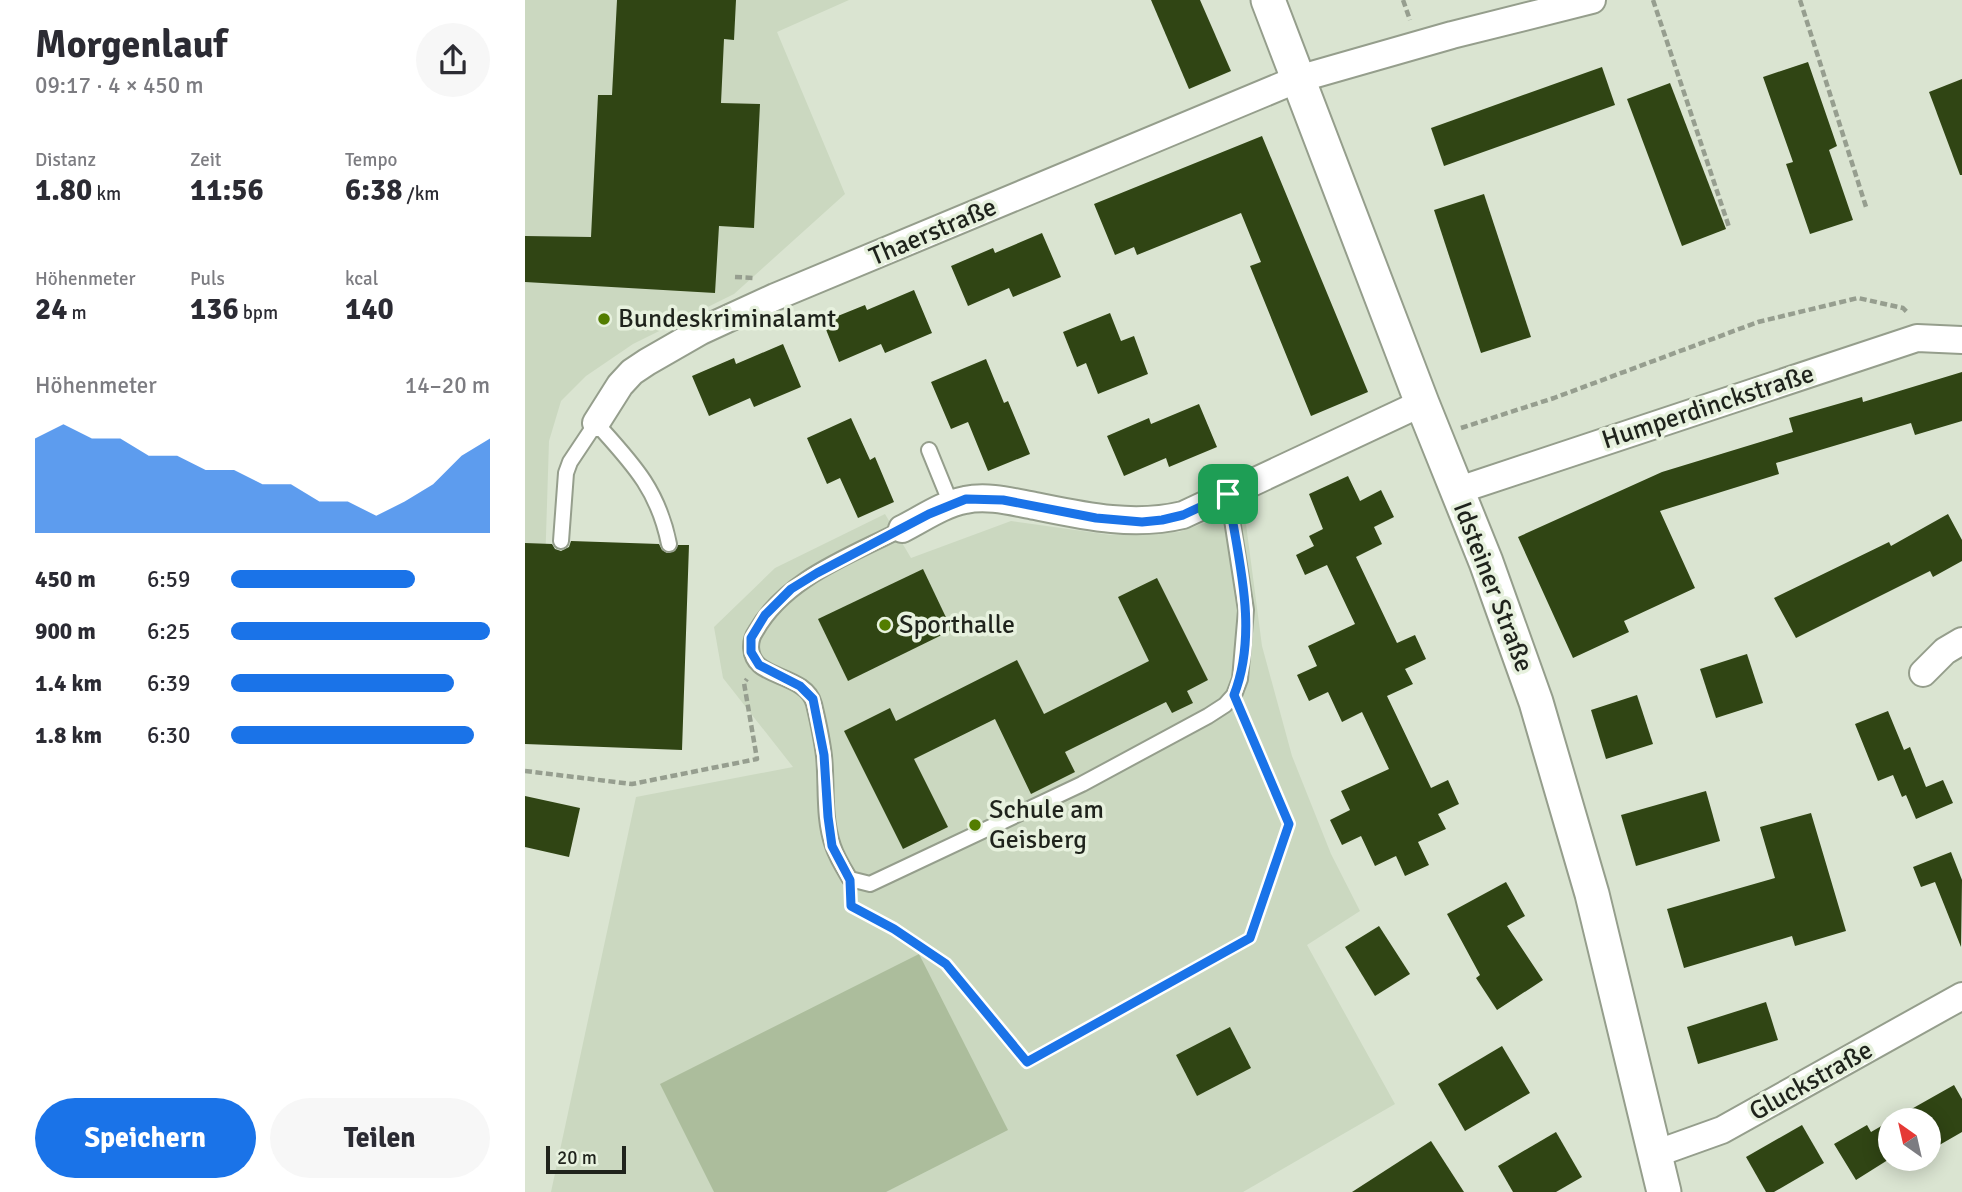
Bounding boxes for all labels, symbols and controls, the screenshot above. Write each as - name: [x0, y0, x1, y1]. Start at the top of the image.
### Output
- text: Morgenlauf: [35, 21, 227, 68]
- button: share: [416, 23, 490, 97]
- text: 09:17 · 4 × 450 m: [35, 71, 204, 100]
- text: Distanz: [35, 148, 96, 172]
- text: Zeit: [190, 148, 221, 172]
- text: Tempo: [345, 148, 397, 172]
- text: 1.80: [35, 172, 92, 209]
- text: 11:56: [190, 172, 264, 209]
- text: 6:38: [345, 172, 402, 209]
- text: km: [92, 182, 121, 206]
- text: /km: [402, 182, 439, 206]
- street label: Thaerstraße: [865, 191, 1001, 273]
- text: Höhenmeter: [35, 267, 136, 291]
- text: Puls: [190, 267, 225, 291]
- text: kcal: [345, 267, 378, 291]
- text: 24: [35, 291, 67, 328]
- text: 136: [190, 291, 239, 328]
- text: 140: [345, 291, 394, 328]
- text: m: [67, 301, 87, 325]
- text: bpm: [239, 301, 278, 325]
- place label: Bundeskriminalamt: [618, 303, 836, 335]
- marker: Bundeskriminalamt: [596, 311, 612, 327]
- street label: Humperdinckstraße: [1598, 358, 1818, 456]
- text: Höhenmeter: [35, 371, 157, 400]
- text: 14–20 m: [405, 371, 490, 400]
- pin: [1198, 464, 1258, 524]
- icon: arrive: [1209, 475, 1247, 513]
- street label: Idsteiner Straße: [1446, 497, 1540, 677]
- text: 450 m: [35, 565, 96, 594]
- text: 6:59: [147, 565, 190, 594]
- place label: Sporthalle: [899, 609, 1015, 641]
- text: 900 m: [35, 617, 96, 646]
- text: 6:25: [147, 617, 190, 646]
- marker: Sporthalle: [877, 617, 893, 633]
- text: 1.4 km: [35, 669, 102, 698]
- text: 6:39: [147, 669, 190, 698]
- text: 1.8 km: [35, 721, 102, 750]
- text: 6:30: [147, 721, 190, 750]
- place label: Schule am Geisberg: [989, 794, 1104, 856]
- marker: Schule am Geisberg: [967, 817, 983, 833]
- street label: Gluckstraße: [1744, 1034, 1878, 1128]
- button: Speichern: [35, 1098, 256, 1178]
- button: Teilen: [270, 1098, 490, 1178]
- north arrow: [1878, 1108, 1941, 1171]
- map controls: [1878, 1108, 1941, 1171]
- scale bar: [546, 1143, 627, 1175]
- text: 20 m: [557, 1146, 597, 1170]

